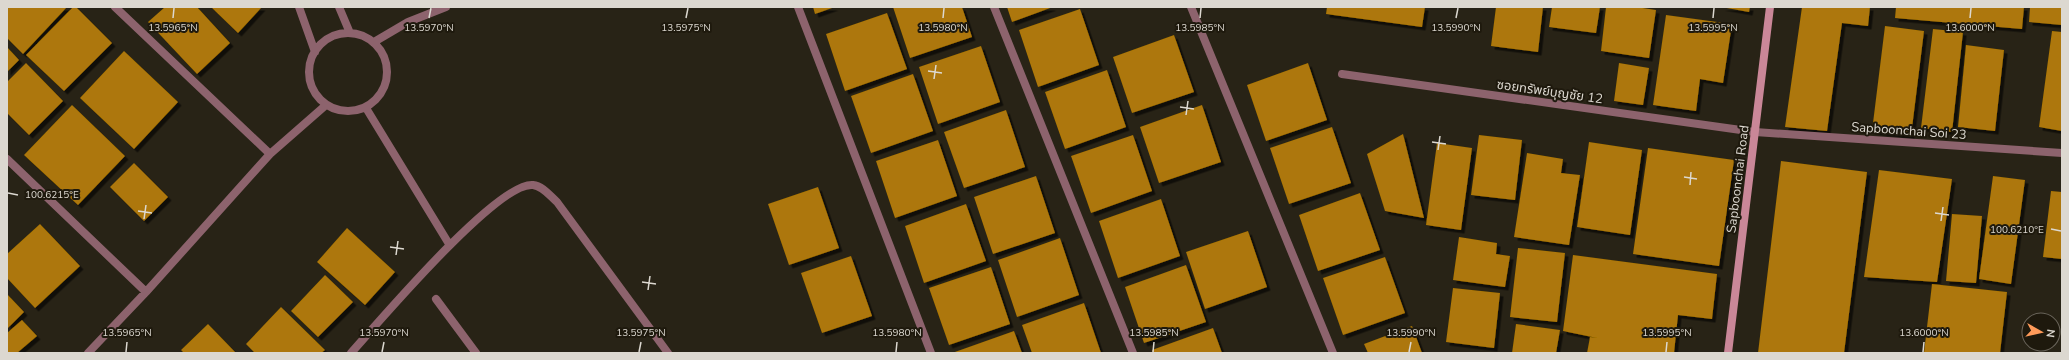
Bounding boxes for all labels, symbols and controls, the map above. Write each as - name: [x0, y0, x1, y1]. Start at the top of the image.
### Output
- text: 13.5965°N: [148, 21, 198, 35]
- text: 13.5970°N: [404, 21, 454, 35]
- text: 13.5975°N: [661, 21, 711, 35]
- text: 13.5980°N: [918, 21, 968, 35]
- text: 13.5985°N: [1175, 21, 1225, 35]
- text: 13.5990°N: [1431, 21, 1481, 35]
- text: 13.5995°N: [1688, 21, 1738, 35]
- text: 13.6000°N: [1945, 21, 1995, 35]
- street label: ซอยทรัพย์บุญชัย 12: [1496, 76, 1604, 108]
- street label: Sapboonchai Soi 23: [1851, 118, 1967, 144]
- street label: Sapboonchai Road: [1722, 124, 1754, 234]
- text: 100.6215°E: [25, 188, 79, 202]
- text: 100.6210°E: [1990, 223, 2044, 237]
- north arrow: [2021, 312, 2061, 352]
- text: 13.5965°N: [102, 326, 152, 340]
- text: 13.5970°N: [359, 326, 409, 340]
- text: 13.5975°N: [616, 326, 666, 340]
- text: 13.5980°N: [872, 326, 922, 340]
- text: 13.5985°N: [1129, 326, 1179, 340]
- text: 13.5990°N: [1386, 326, 1436, 340]
- text: 13.5995°N: [1642, 326, 1692, 340]
- text: 13.6000°N: [1899, 326, 1949, 340]
- text: N: [2042, 328, 2058, 338]

